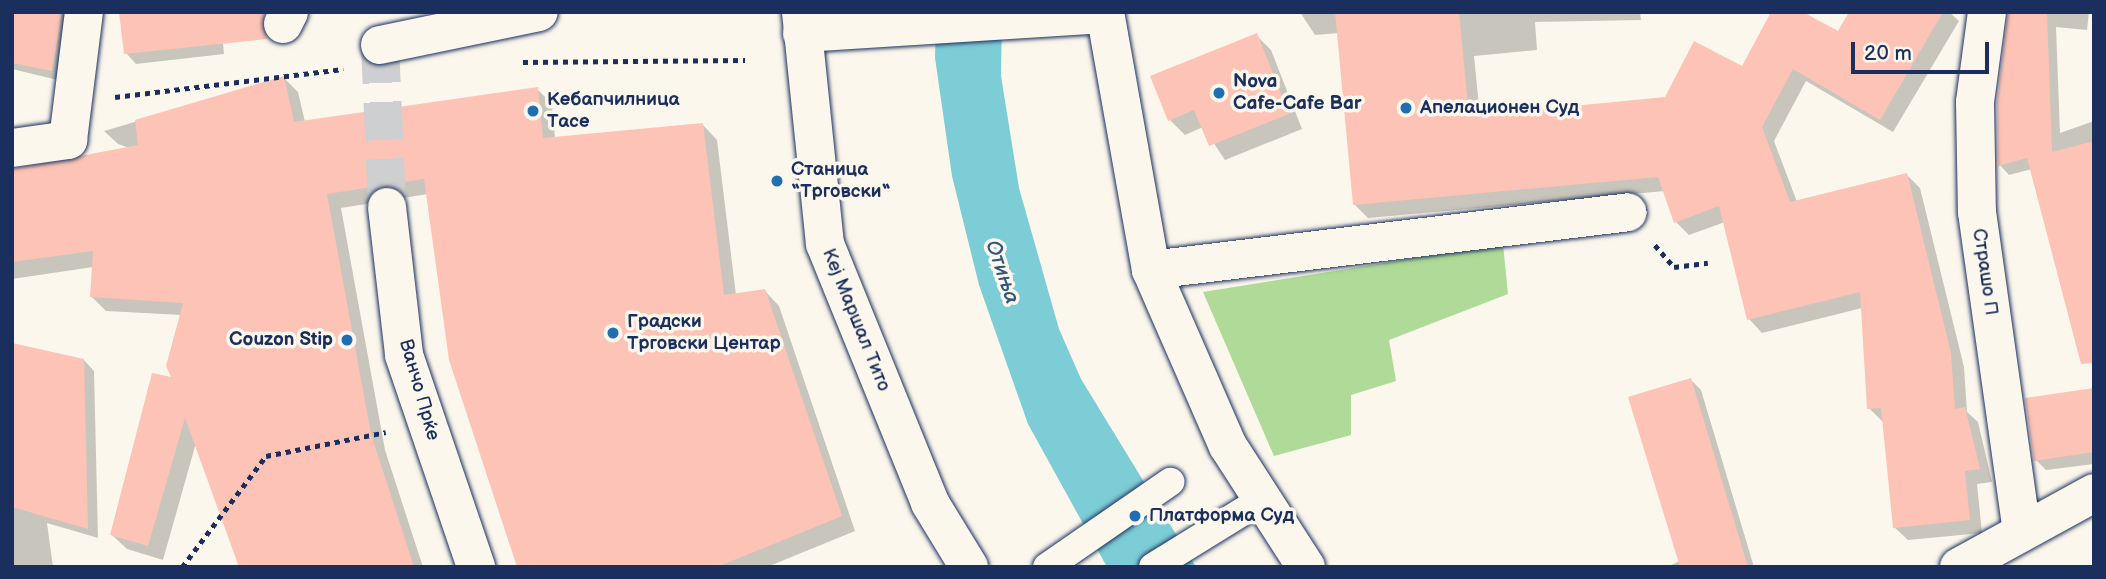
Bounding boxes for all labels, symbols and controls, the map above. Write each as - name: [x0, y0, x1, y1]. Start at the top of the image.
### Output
- scale bar: [1854, 28, 1992, 72]
- text: 20 m: [1864, 41, 1912, 66]
- place label: Nova Cafe-Cafe Bar: [1233, 71, 1361, 115]
- marker: Nova Cafe-Cafe Bar: [1211, 85, 1227, 101]
- place label: Кебапчилница Тасе: [547, 89, 680, 133]
- place label: Апелационен Суд: [1420, 97, 1579, 119]
- marker: Апелационен Суд: [1398, 100, 1414, 116]
- marker: Кебапчилница Тасе: [525, 103, 541, 119]
- place label: Станица “Трговски“: [791, 159, 891, 203]
- marker: Станица “Трговски“: [769, 173, 785, 189]
- street label: Страшо П: [1968, 227, 2002, 317]
- water label: Отиња: [979, 237, 1025, 307]
- street label: Кеј Маршал Тито: [817, 245, 895, 395]
- place label: Градски Трговски Центар: [627, 311, 781, 355]
- marker: Градски Трговски Центар: [605, 325, 621, 341]
- place label: Couzon Stip: [229, 329, 333, 351]
- marker: Couzon Stip: [339, 332, 355, 348]
- street label: Ванчо Прќе: [394, 337, 444, 443]
- place label: Платформа Суд: [1149, 505, 1294, 527]
- marker: Платформа Суд: [1127, 508, 1143, 524]

